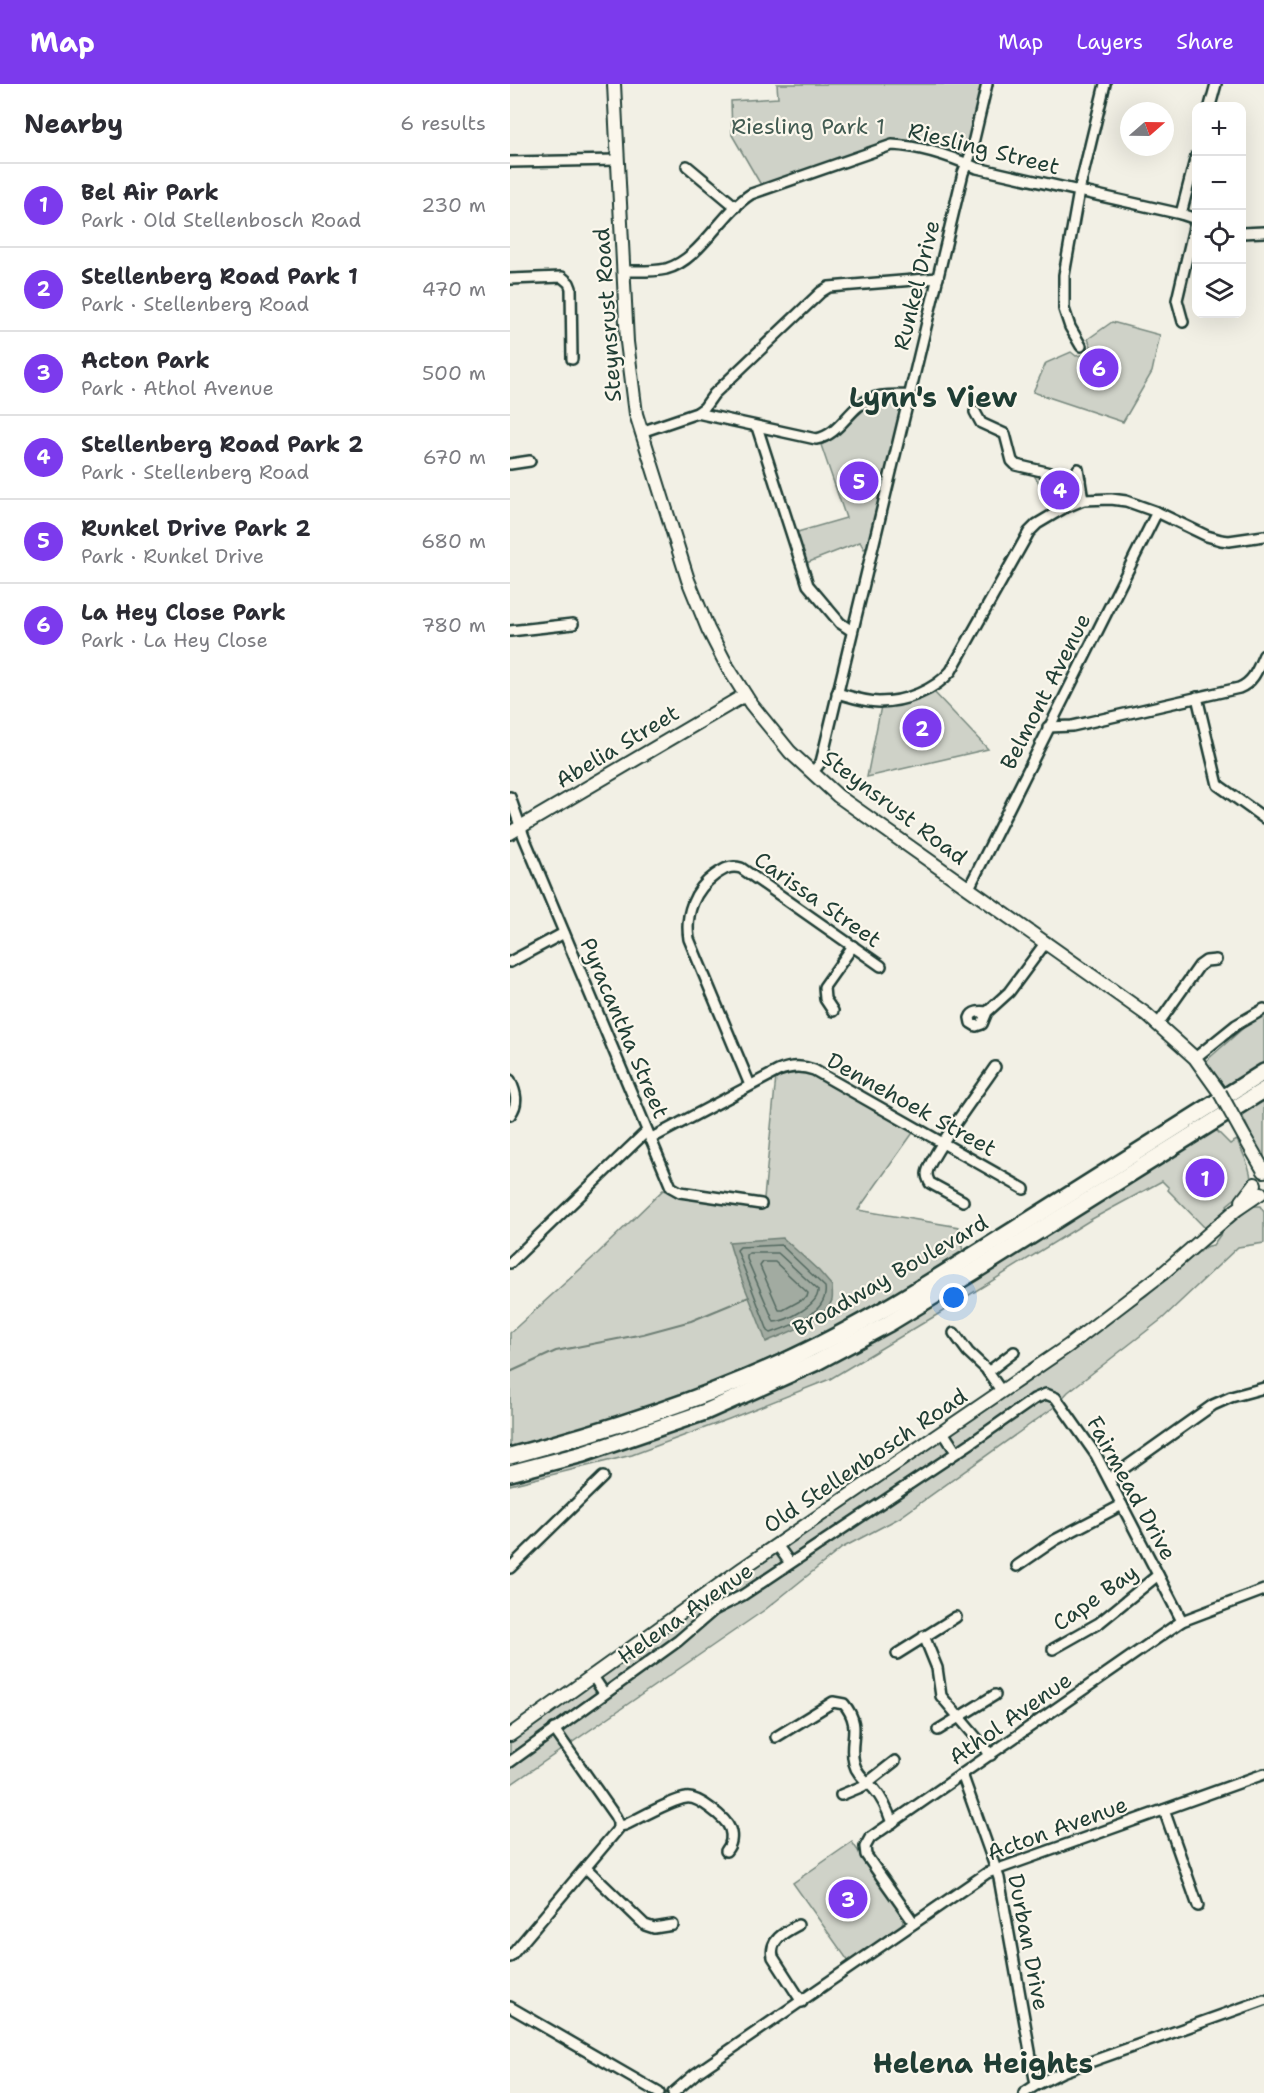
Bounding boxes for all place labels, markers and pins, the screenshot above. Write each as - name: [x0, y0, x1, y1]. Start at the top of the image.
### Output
- pin: 6: [1080, 346, 1118, 390]
- pin: 5: [840, 458, 878, 504]
- pin: 4: [1040, 468, 1080, 512]
- pin: 2: [902, 706, 942, 750]
- pin: 1: [1186, 1156, 1224, 1200]
- pin: 3: [828, 1876, 868, 1922]

